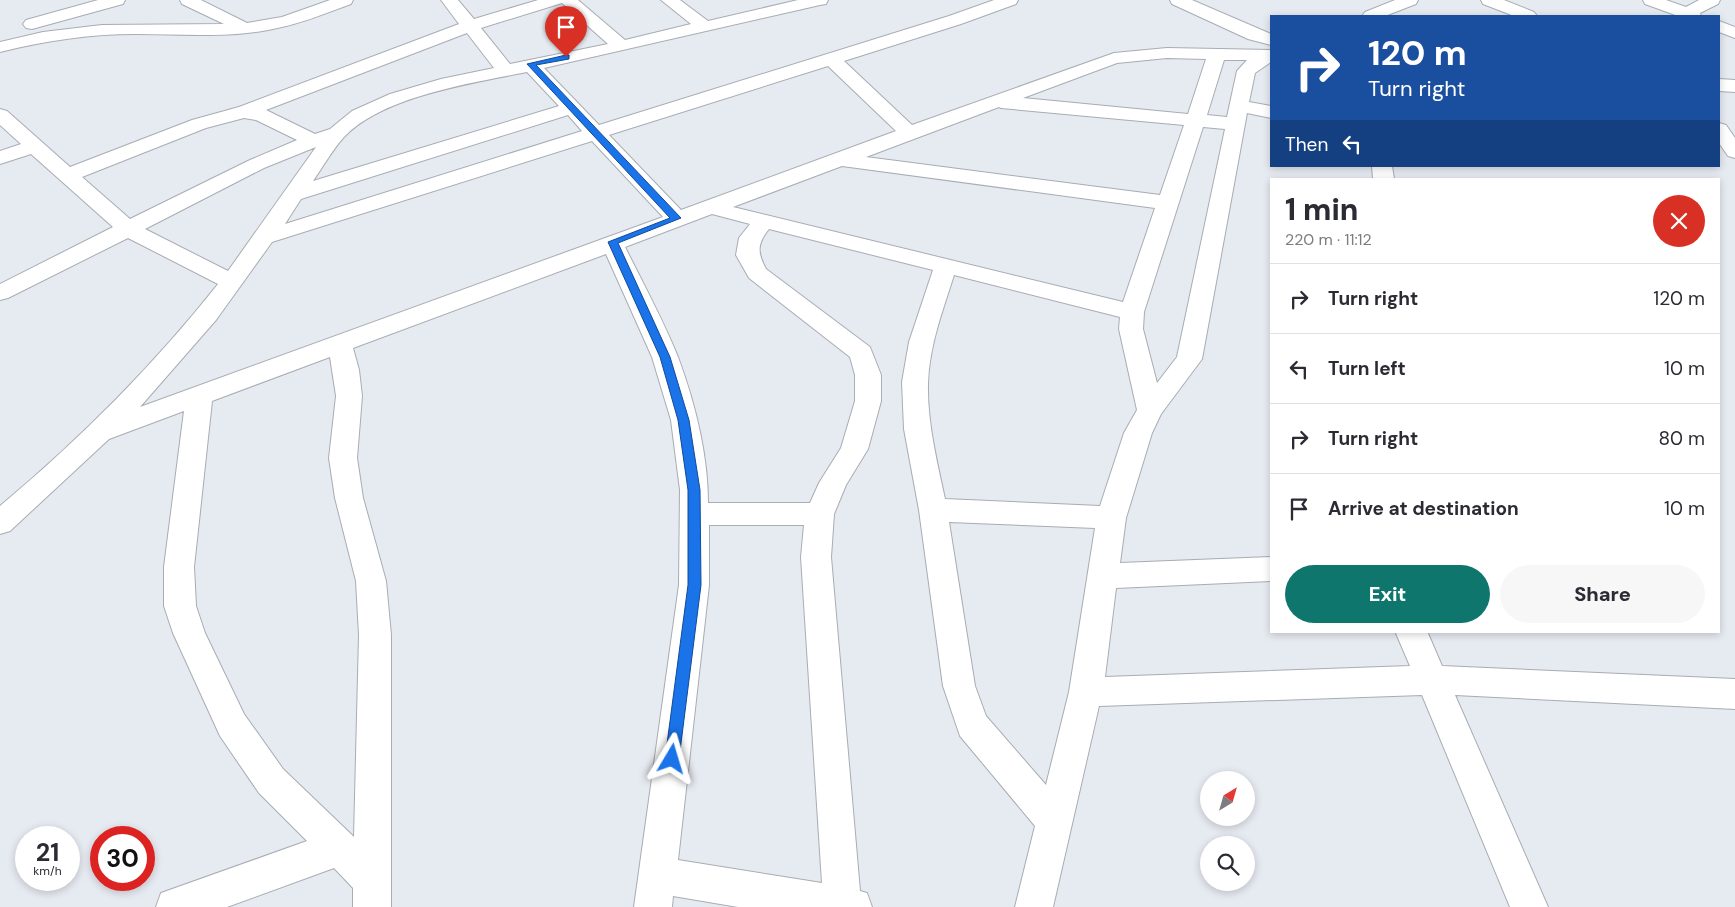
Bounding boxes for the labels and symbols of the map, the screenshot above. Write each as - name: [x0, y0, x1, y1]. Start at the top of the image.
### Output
- pin: [545, 6, 587, 57]
- position arrow: [645, 732, 697, 784]
- north arrow: [1200, 771, 1255, 826]
- speed limit sign: 30: [90, 826, 155, 891]

